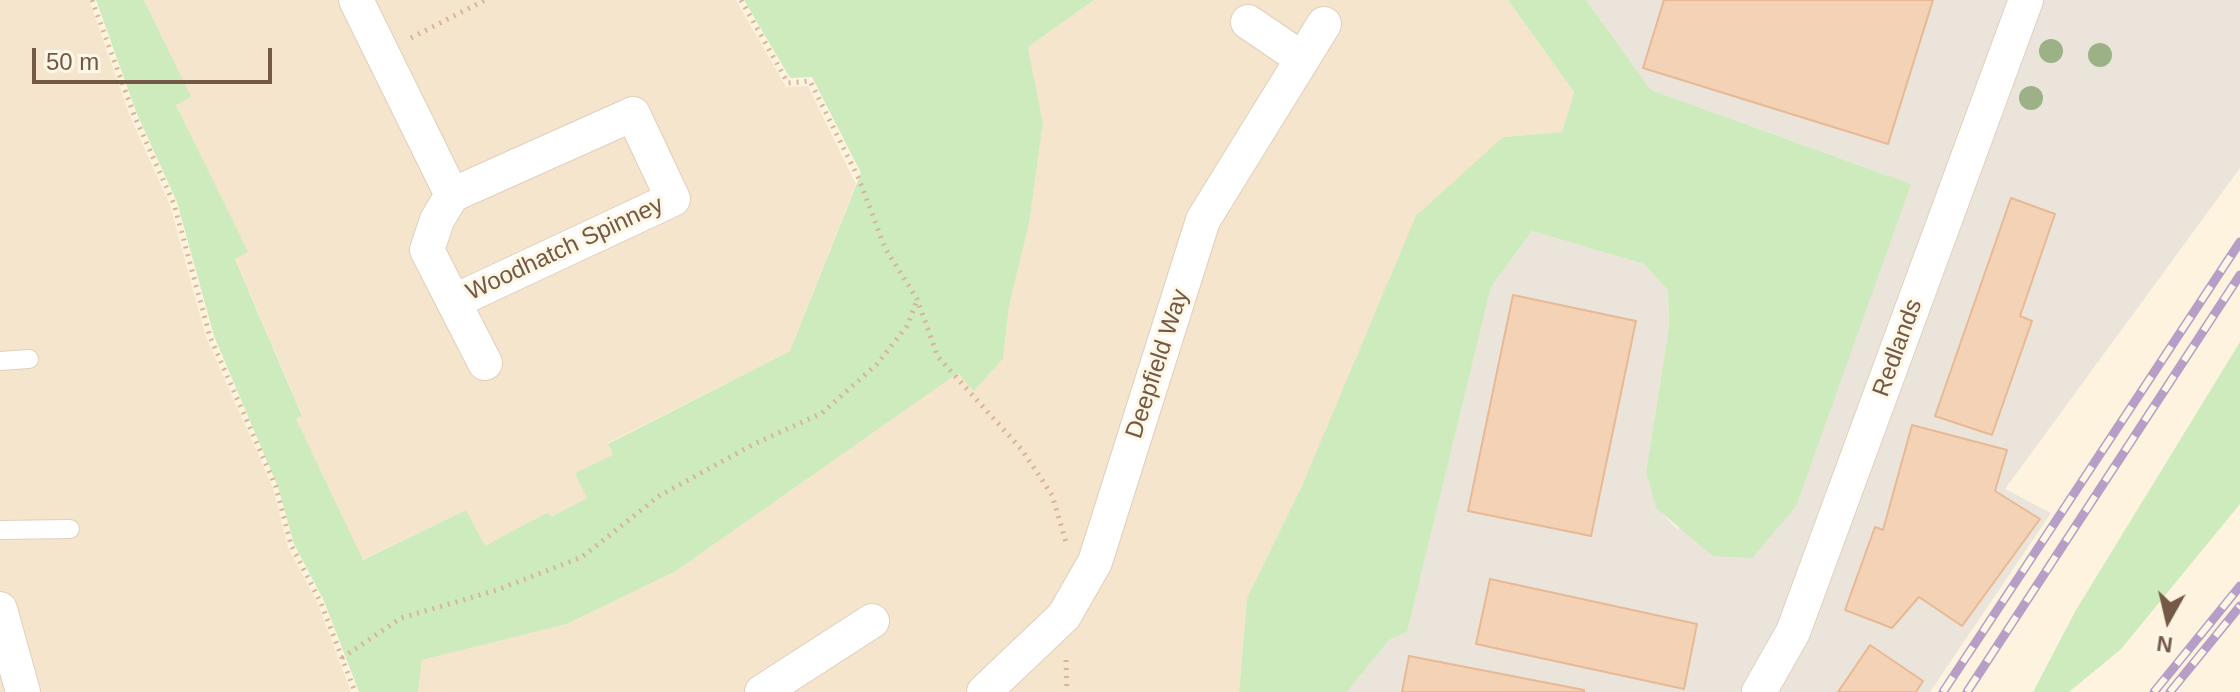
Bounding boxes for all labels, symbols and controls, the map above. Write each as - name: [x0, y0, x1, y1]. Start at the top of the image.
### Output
- scale bar: [36, 32, 276, 82]
- text: 50 m: [46, 48, 99, 75]
- street label: Woodhatch Spinney: [462, 191, 668, 307]
- street label: Deepfield Way: [1120, 286, 1196, 442]
- street label: Redlands: [1867, 295, 1929, 401]
- north arrow: [2128, 580, 2208, 660]
- text: N: [2155, 631, 2174, 658]

